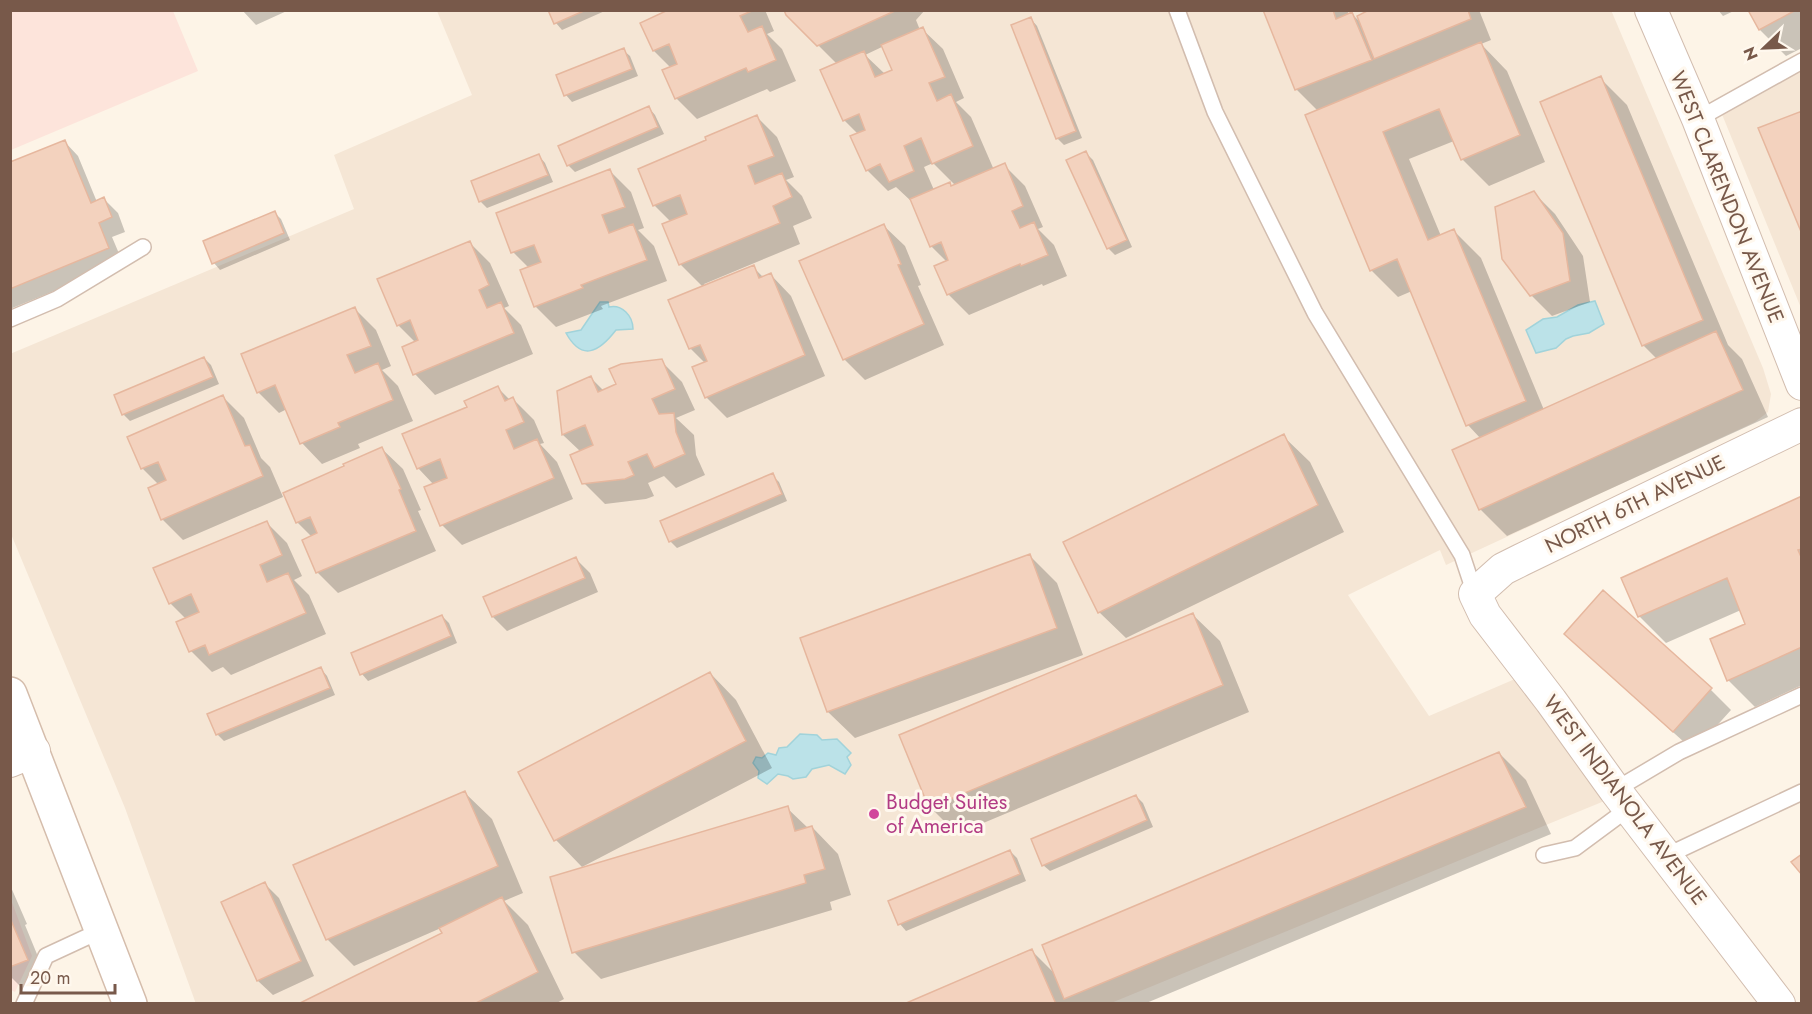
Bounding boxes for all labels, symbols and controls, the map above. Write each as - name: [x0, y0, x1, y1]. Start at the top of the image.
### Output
- north arrow: [1734, 18, 1794, 78]
- text: N: [1738, 43, 1764, 64]
- street label: WEST CLARENDON AVENUE: [1663, 66, 1791, 328]
- street label: NORTH 6TH AVENUE: [1540, 447, 1730, 561]
- street label: WEST INDIANOLA AVENUE: [1536, 689, 1714, 911]
- place label: Budget Suites of America: [886, 787, 1007, 841]
- marker: Budget Suites of America: [867, 807, 881, 821]
- scale bar: [21, 957, 116, 995]
- text: 20 m: [30, 965, 70, 991]

